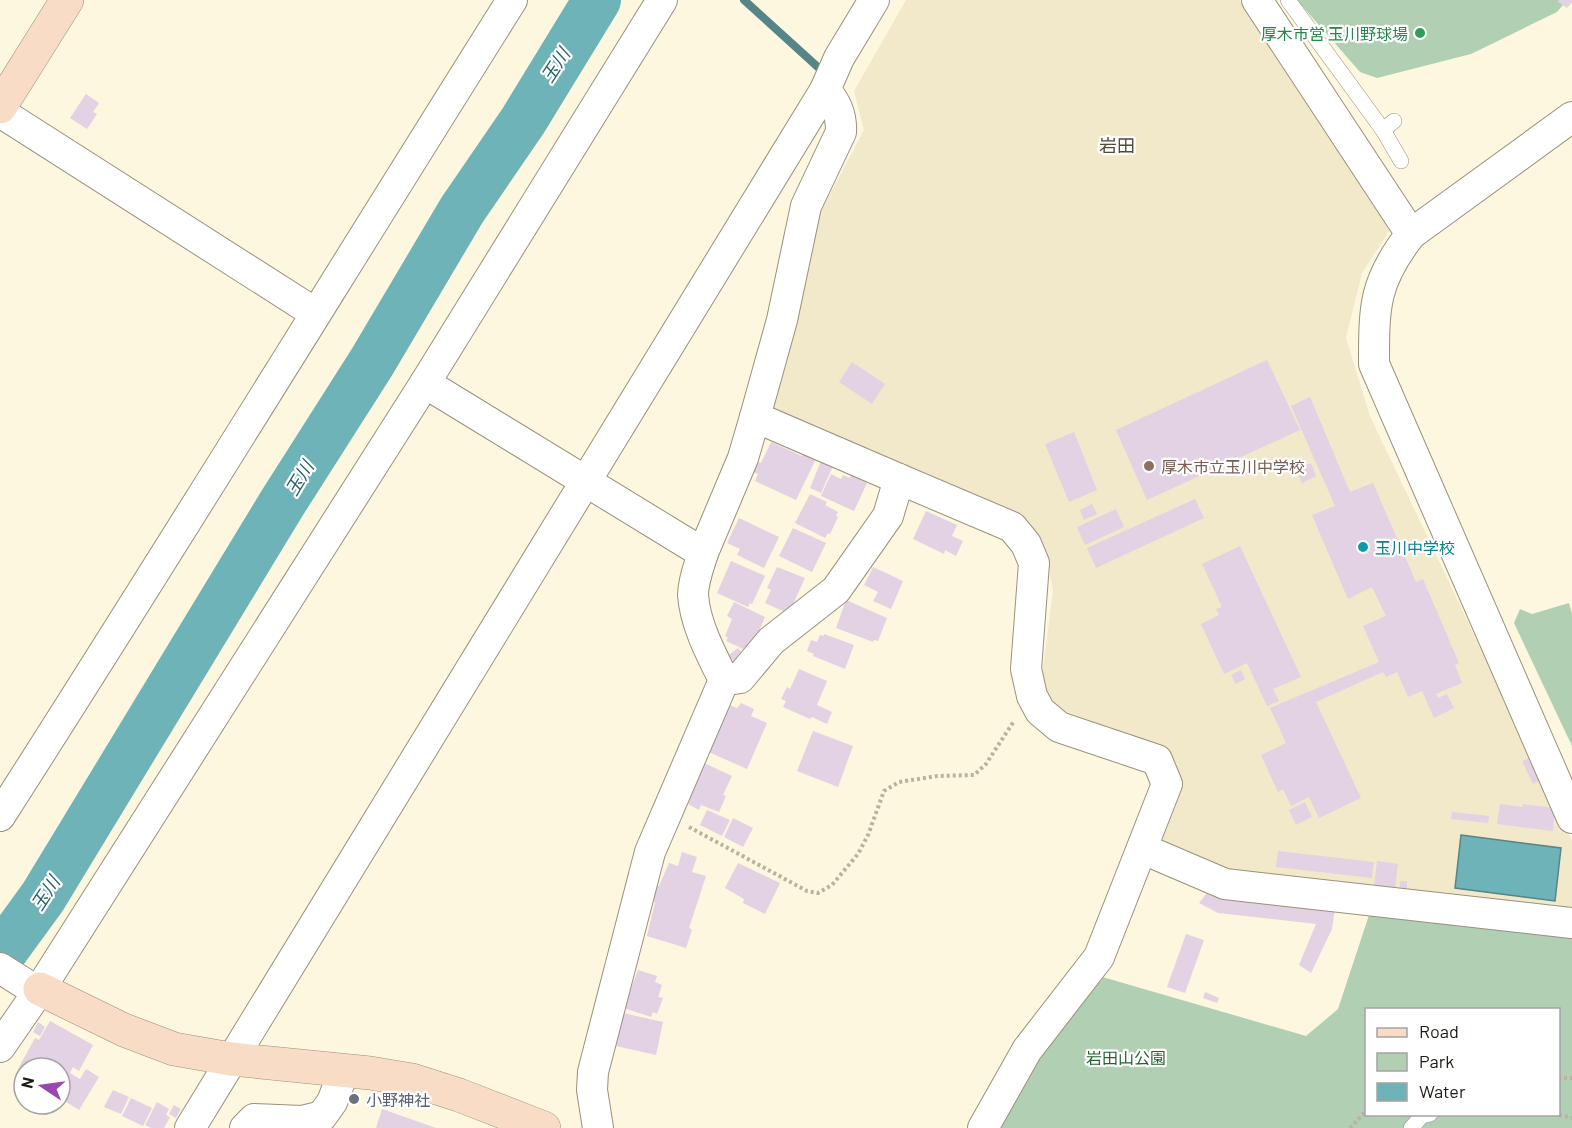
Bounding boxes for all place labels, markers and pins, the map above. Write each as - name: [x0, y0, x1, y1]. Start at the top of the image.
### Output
- place label: 厚木市営 玉川野球場: [1261, 24, 1408, 43]
- marker: 厚木市営 玉川野球場: [1413, 26, 1427, 40]
- place label: 厚木市立玉川中学校: [1161, 457, 1305, 476]
- marker: 厚木市立玉川中学校: [1142, 459, 1156, 473]
- place label: 玉川中学校: [1375, 538, 1455, 557]
- marker: 玉川中学校: [1356, 540, 1370, 554]
- place label: 小野神社: [366, 1090, 430, 1109]
- marker: 小野神社: [347, 1092, 361, 1106]

